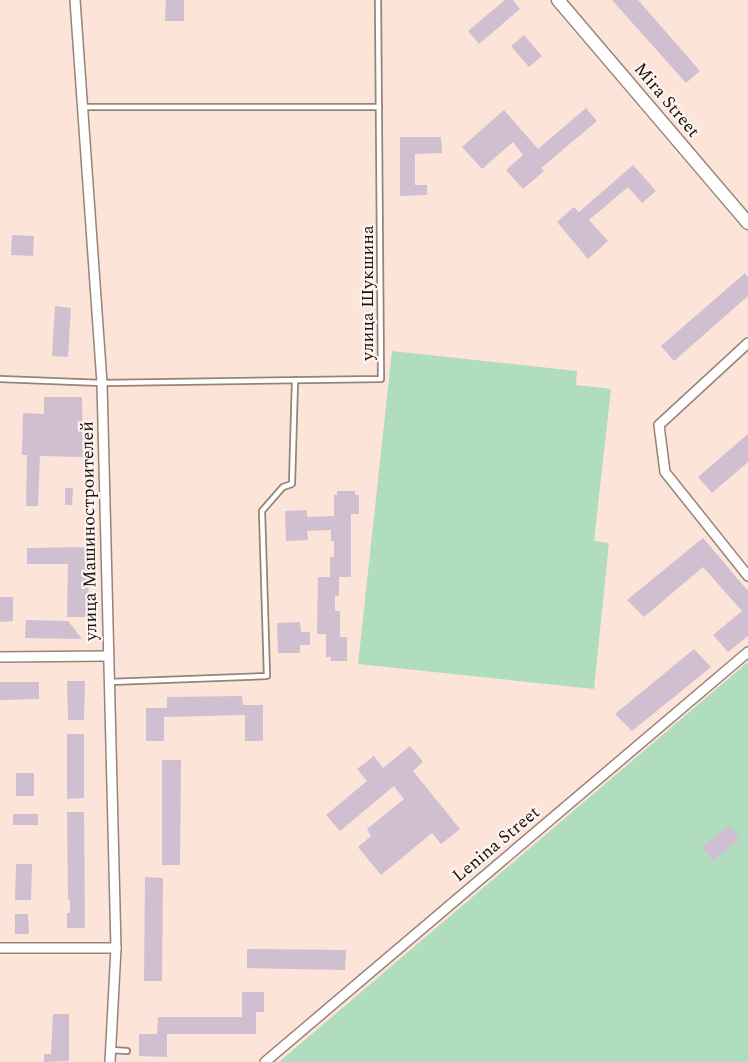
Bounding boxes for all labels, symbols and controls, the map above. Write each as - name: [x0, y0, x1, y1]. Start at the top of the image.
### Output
- street label: Mira Street: [627, 57, 707, 143]
- street label: улица Шукшина: [354, 225, 381, 362]
- street label: улица Машиностроителей: [74, 421, 104, 642]
- street label: Lenina Street: [446, 799, 546, 889]

